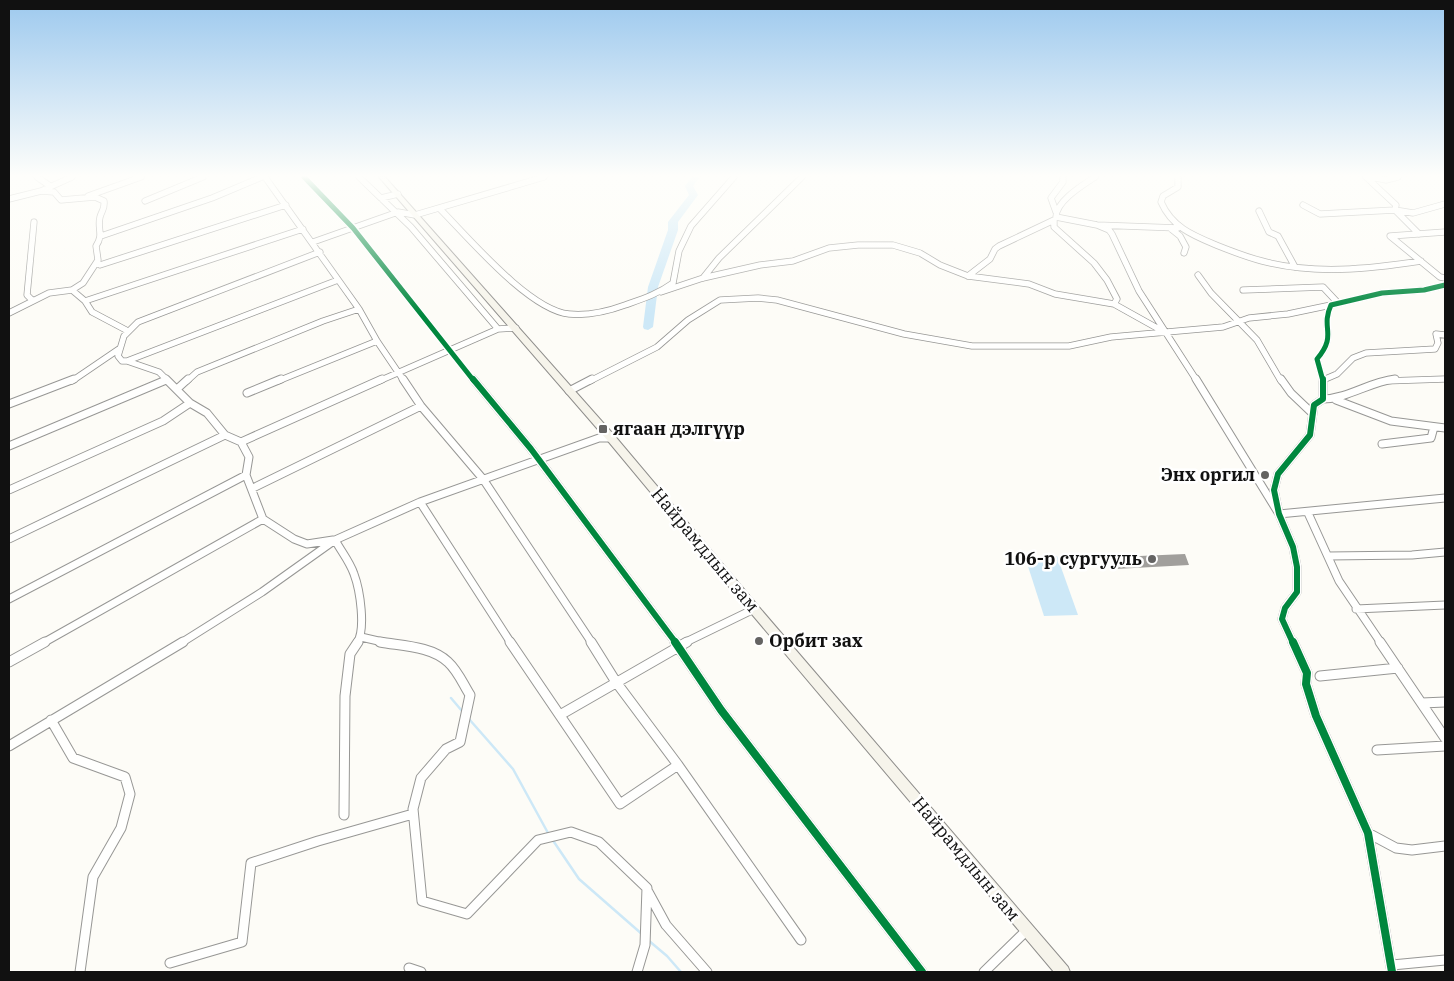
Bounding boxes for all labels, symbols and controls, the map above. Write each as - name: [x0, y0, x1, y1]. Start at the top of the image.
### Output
- place label: ягаан дэлгүүр: [613, 417, 745, 440]
- marker: ягаан дэлгүүр: [597, 423, 609, 435]
- place label: Энх оргил: [1161, 463, 1255, 486]
- marker: Энх оргил: [1259, 469, 1271, 481]
- street label: Найрамдлын зам: [647, 483, 764, 617]
- place label: 106-р сургууль: [1004, 547, 1142, 570]
- marker: 106-р сургууль: [1146, 553, 1158, 565]
- place label: Орбит зах: [769, 629, 863, 652]
- marker: Орбит зах: [753, 635, 765, 647]
- street label: Найрамдлын зам: [908, 792, 1025, 926]

